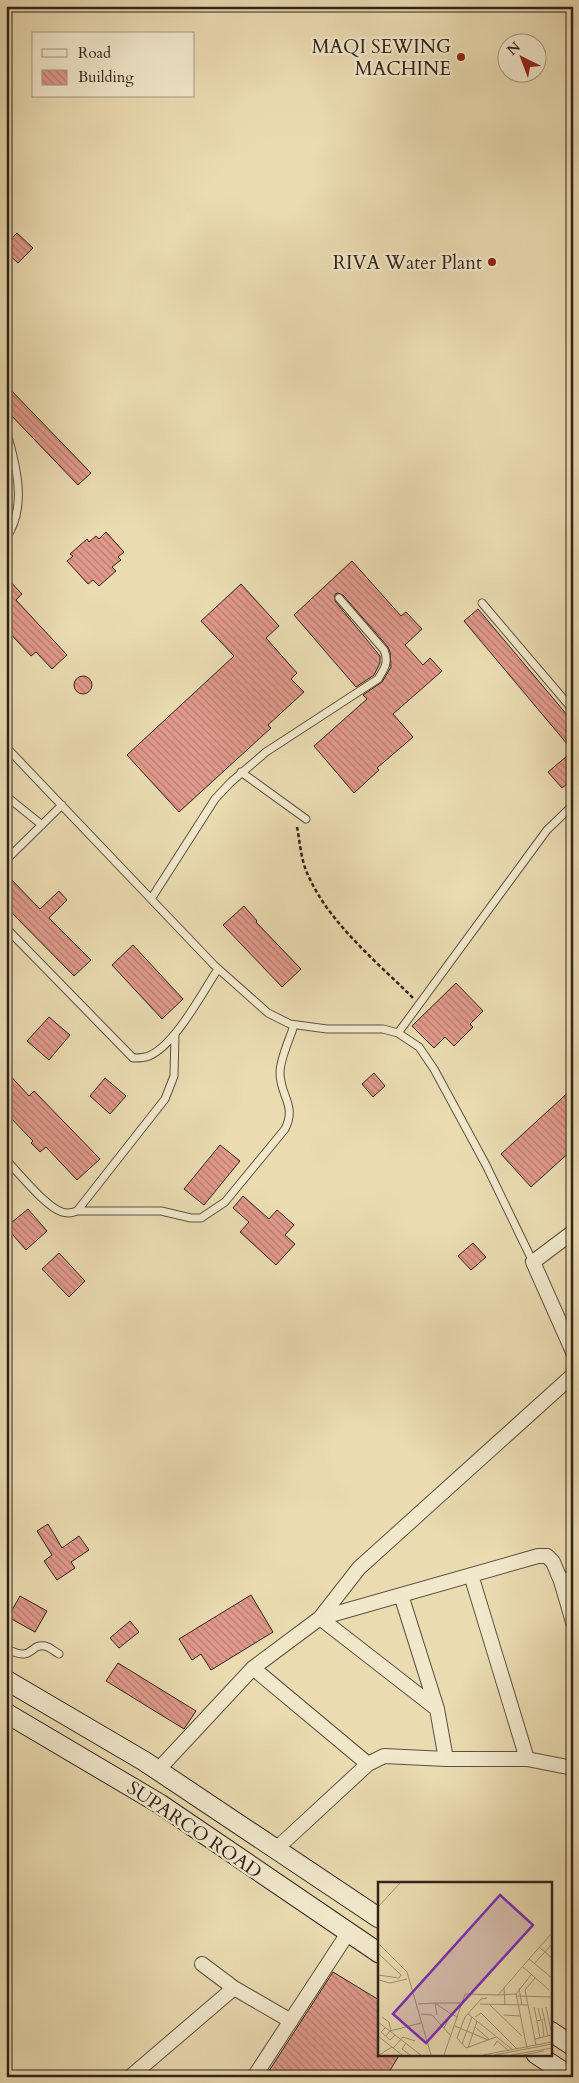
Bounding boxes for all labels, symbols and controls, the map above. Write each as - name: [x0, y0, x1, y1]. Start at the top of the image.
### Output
- legend: [32, 32, 195, 98]
- north arrow: [496, 32, 546, 82]
- place label: MAQI SEWING MACHINE: [312, 34, 451, 82]
- text: N: [503, 38, 525, 60]
- text: Road: [78, 43, 111, 63]
- marker: MAQI SEWING MACHINE: [455, 51, 467, 63]
- text: Building: [78, 67, 134, 87]
- place label: RIVA Water Plant: [333, 250, 482, 276]
- marker: RIVA Water Plant: [486, 256, 498, 268]
- street label: SUPARCO ROAD: [122, 1775, 267, 1885]
- inset map: [378, 1882, 552, 2056]

